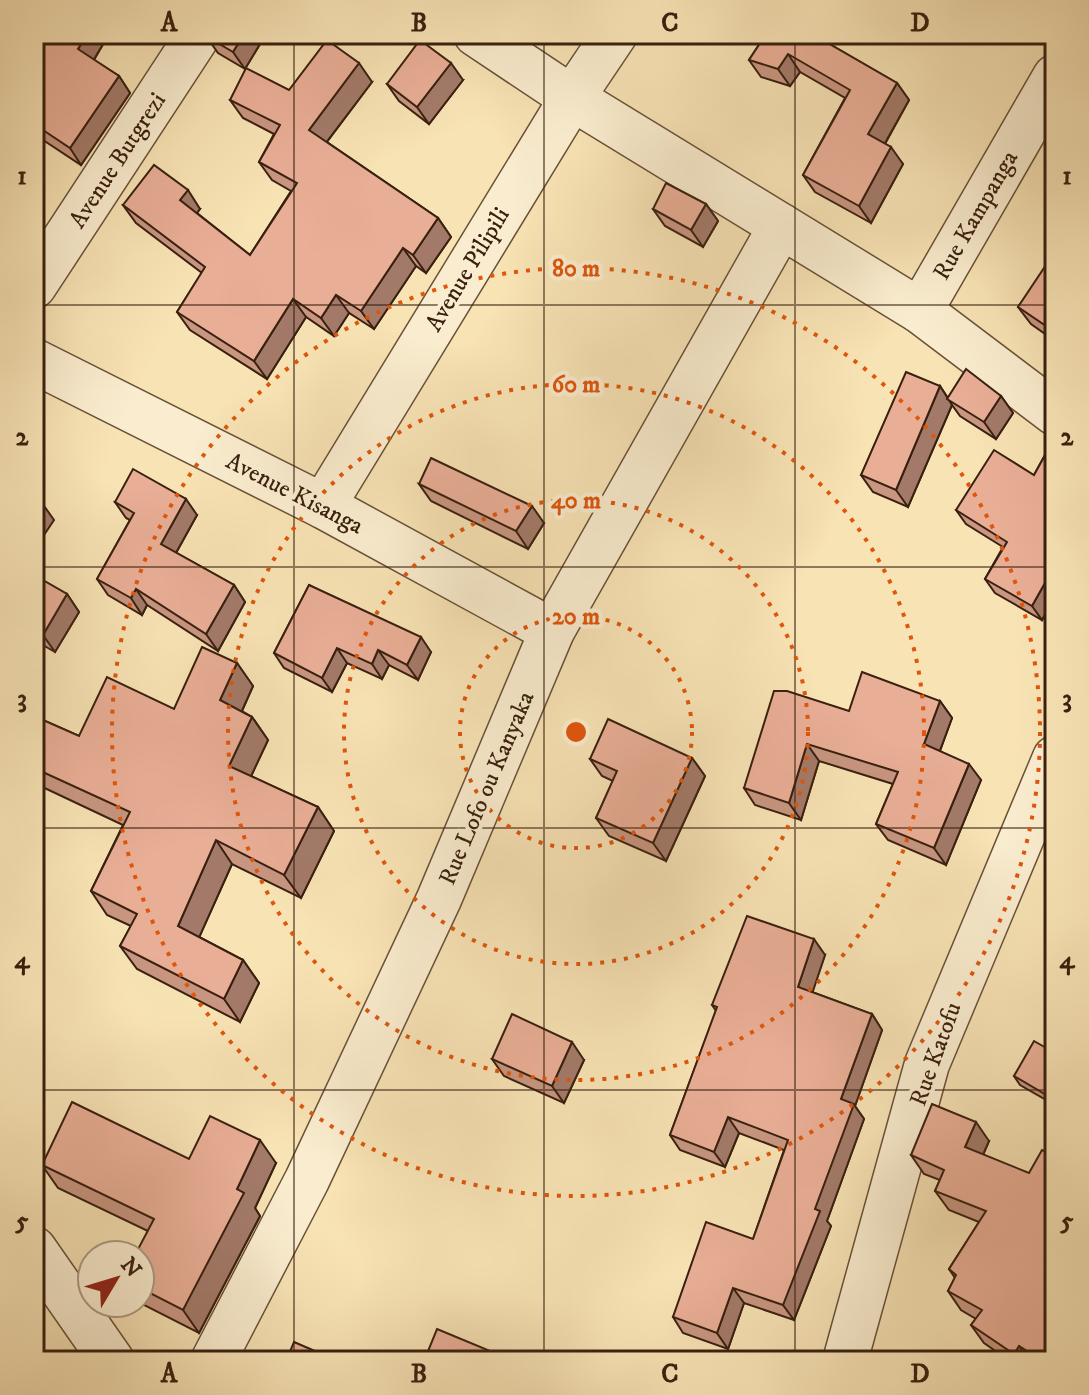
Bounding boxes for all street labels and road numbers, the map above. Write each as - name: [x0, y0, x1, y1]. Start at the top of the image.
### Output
- street label: Avenue Butgrezi: [63, 87, 173, 234]
- street label: Rue Kampanga: [927, 145, 1025, 286]
- street label: Avenue Pilipili: [419, 202, 517, 337]
- street label: Avenue Kisanga: [221, 446, 369, 542]
- street label: Rue Lofo ou Kanyaka: [433, 686, 542, 890]
- street label: Rue Katofu: [903, 998, 969, 1110]

